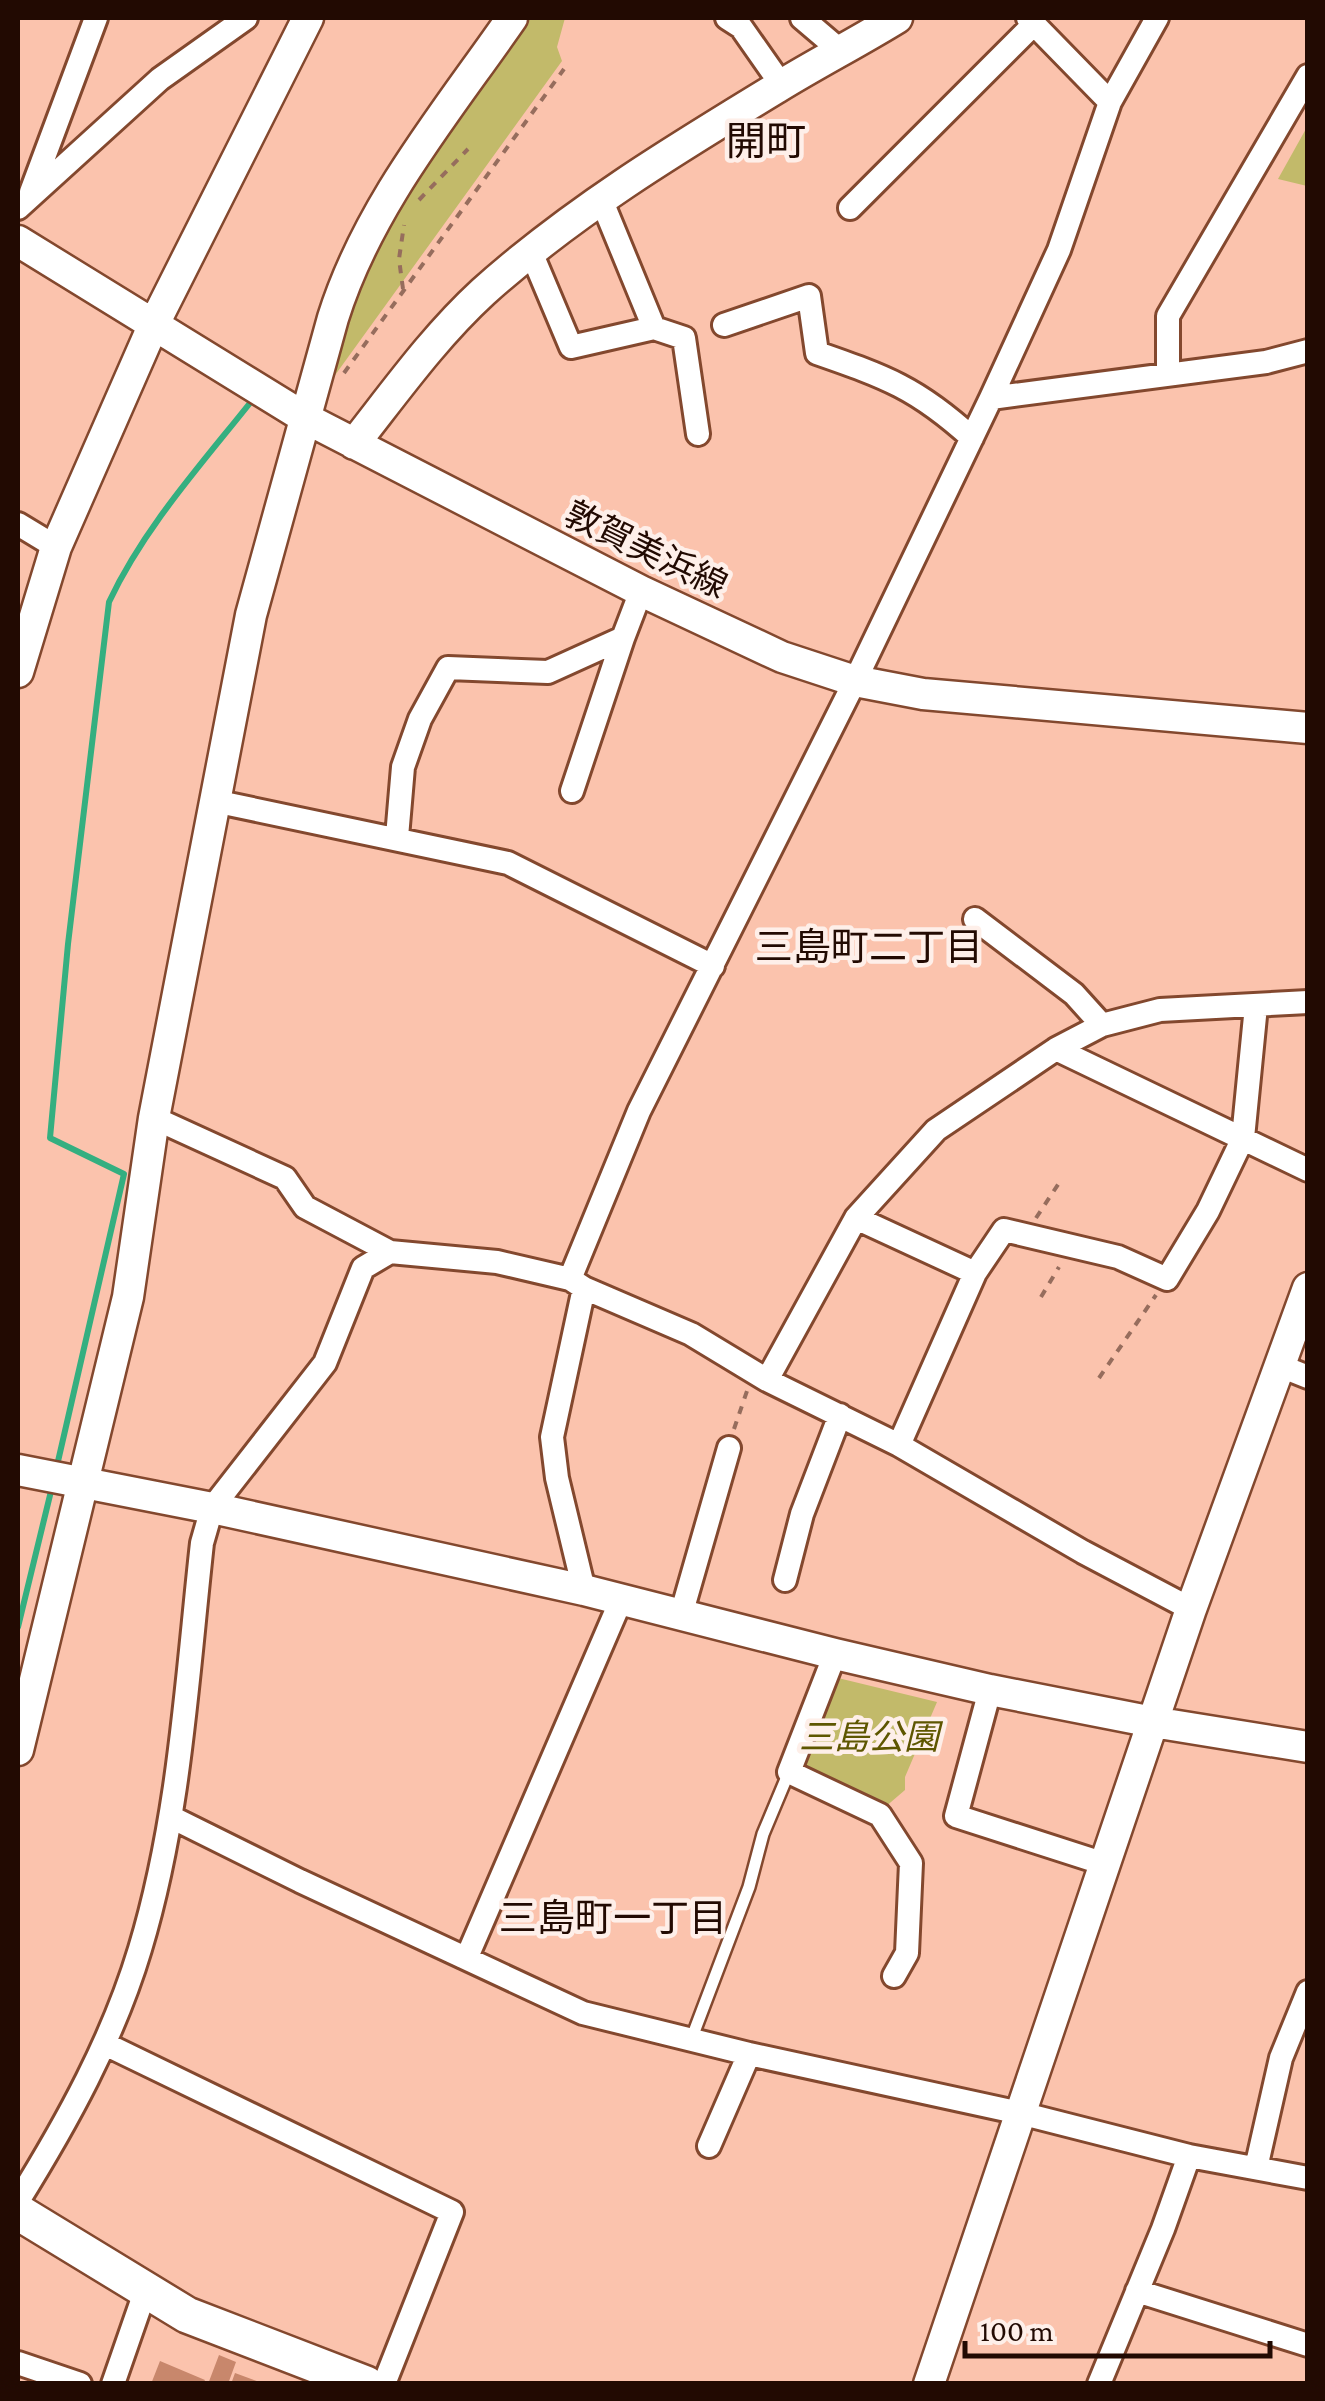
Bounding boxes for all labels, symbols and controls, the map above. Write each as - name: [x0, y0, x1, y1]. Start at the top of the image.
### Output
- district label: 開町: [726, 119, 806, 164]
- street label: 敦賀美浜線: [559, 494, 733, 606]
- district label: 三島町二丁目: [755, 926, 983, 968]
- park label: 三島公園: [799, 1718, 944, 1757]
- district label: 三島町一丁目: [499, 1897, 727, 1939]
- scale bar: [965, 2296, 1270, 2358]
- text: 100 m: [980, 2314, 1054, 2347]

